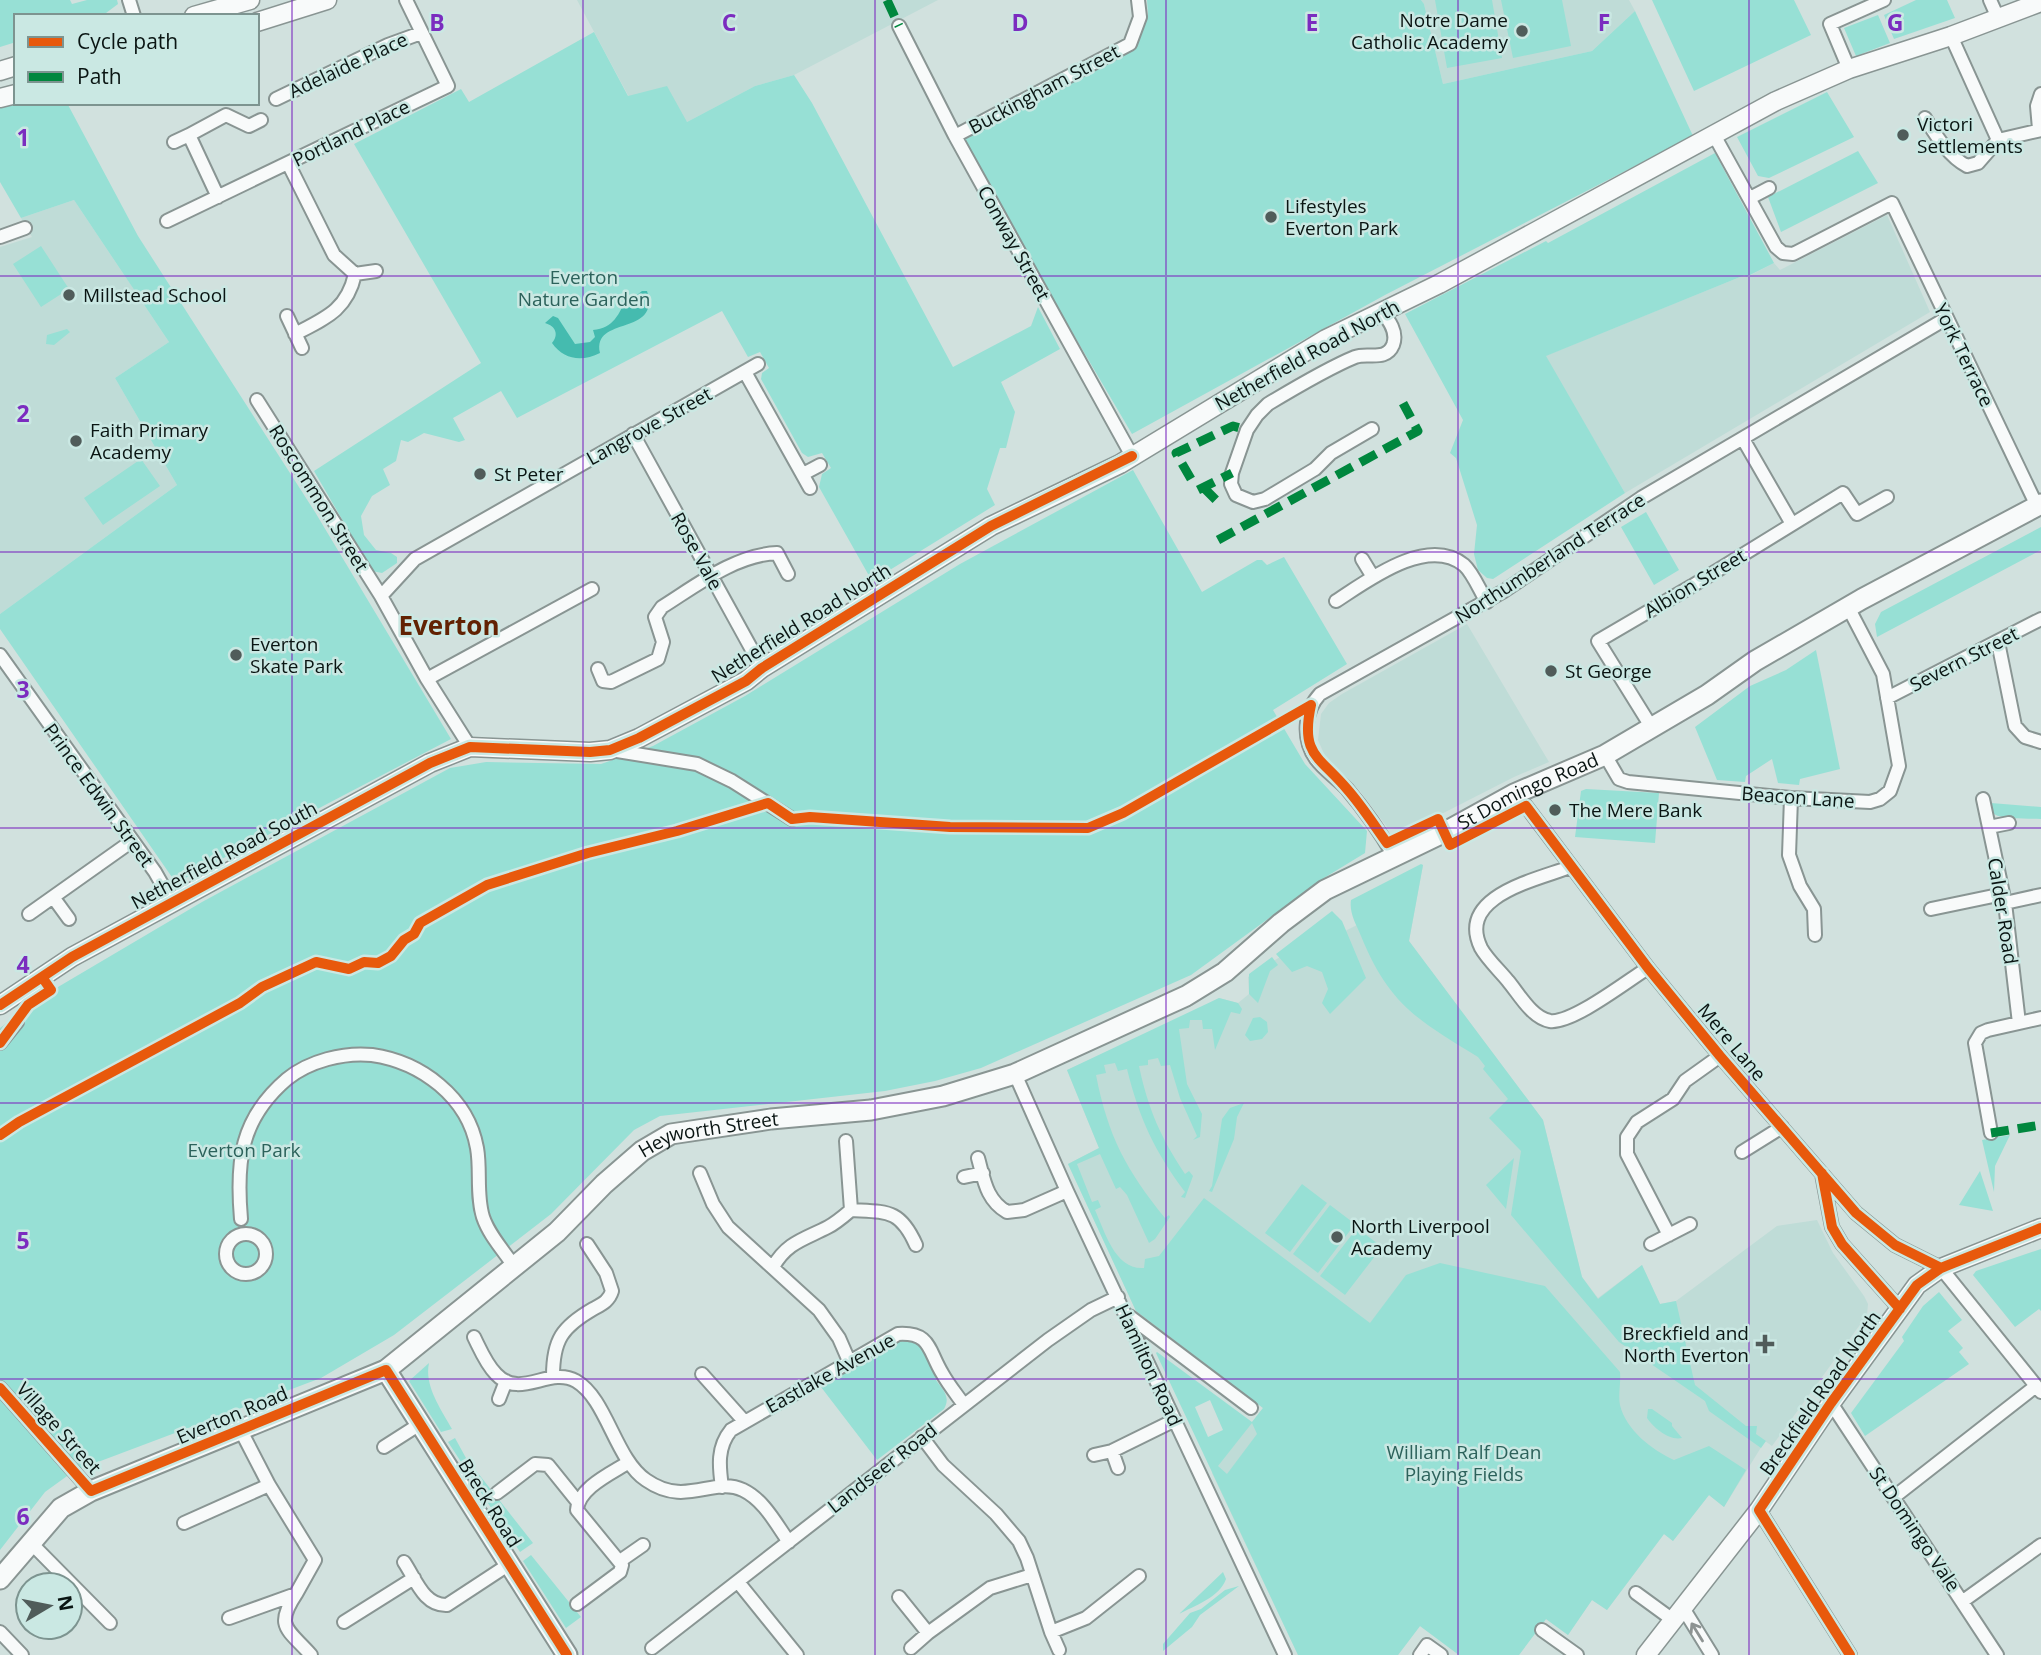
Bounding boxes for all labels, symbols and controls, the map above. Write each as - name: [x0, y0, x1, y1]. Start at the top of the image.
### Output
- text: B: [429, 6, 445, 38]
- text: C: [722, 6, 736, 38]
- text: D: [1011, 6, 1029, 38]
- text: E: [1306, 6, 1318, 38]
- text: F: [1598, 6, 1610, 38]
- text: G: [1887, 6, 1903, 38]
- place label: Notre Dame Catholic Academy: [1351, 7, 1508, 55]
- legend: [14, 14, 259, 105]
- marker: Notre Dame Catholic Academy: [1514, 23, 1530, 39]
- street label: Adelaide Place: [284, 26, 412, 104]
- text: Cycle path: [77, 27, 178, 55]
- street label: Buckingham Street: [964, 38, 1124, 140]
- text: Path: [77, 62, 122, 90]
- street label: Portland Place: [288, 93, 414, 173]
- place label: Victori Settlements: [1917, 111, 2023, 159]
- text: 1: [16, 121, 30, 153]
- marker: Victori Settlements: [1895, 127, 1911, 143]
- street label: Conway Street: [972, 181, 1056, 305]
- place label: Lifestyles Everton Park: [1285, 193, 1398, 241]
- marker: Lifestyles Everton Park: [1263, 209, 1279, 225]
- park label: Everton Nature Garden: [518, 264, 650, 312]
- place label: Millstead School: [83, 282, 227, 308]
- marker: Millstead School: [61, 287, 77, 303]
- street label: Netherfield Road North: [1210, 293, 1404, 417]
- street label: York Terrace: [1928, 299, 2000, 411]
- street label: Langrove Street: [582, 381, 717, 471]
- text: 2: [16, 397, 30, 429]
- place label: Faith Primary Academy: [90, 417, 208, 465]
- street label: Roscommon Street: [263, 419, 375, 577]
- marker: Faith Primary Academy: [68, 433, 84, 449]
- place label: St Peter: [494, 461, 564, 487]
- marker: St Peter: [472, 466, 488, 482]
- street label: Northumberland Terrace: [1450, 487, 1650, 629]
- street label: Rose Vale: [665, 507, 729, 595]
- street label: Albion Street: [1639, 542, 1751, 624]
- street label: Netherfield Road North: [706, 557, 896, 689]
- district label: Everton: [399, 607, 500, 643]
- street label: Severn Street: [1905, 620, 2023, 698]
- place label: Everton Skate Park: [250, 631, 343, 679]
- marker: Everton Skate Park: [228, 647, 244, 663]
- place label: St George: [1565, 658, 1652, 684]
- marker: St George: [1543, 663, 1559, 679]
- text: 3: [16, 673, 30, 705]
- street label: Prince Edwin Street: [38, 718, 160, 872]
- street label: St Domingo Road: [1453, 746, 1602, 836]
- street label: Beacon Lane: [1741, 780, 1855, 814]
- street label: Netherfield Road South: [126, 795, 322, 915]
- place label: The Mere Bank: [1569, 797, 1702, 823]
- marker: The Mere Bank: [1547, 802, 1563, 818]
- street label: Calder Road: [1982, 856, 2024, 966]
- text: 4: [16, 948, 30, 980]
- street label: Mere Lane: [1692, 998, 1772, 1086]
- street label: Heyworth Street: [633, 1105, 780, 1163]
- park label: Everton Park: [187, 1137, 301, 1163]
- place label: North Liverpool Academy: [1351, 1213, 1490, 1261]
- text: 5: [16, 1224, 30, 1256]
- marker: North Liverpool Academy: [1329, 1229, 1345, 1245]
- street label: Hamilton Road: [1109, 1300, 1189, 1430]
- street label: Breckfield Road North: [1753, 1306, 1887, 1480]
- place label: Breckfield and North Everton: [1622, 1320, 1749, 1368]
- street label: Eastlake Avenue: [761, 1327, 899, 1419]
- marker: Breckfield and North Everton: [1755, 1334, 1775, 1354]
- street label: Village Street: [11, 1376, 107, 1480]
- street label: Everton Road: [172, 1380, 292, 1450]
- street label: Landseer Road: [822, 1417, 942, 1519]
- park label: William Ralf Dean Playing Fields: [1387, 1439, 1541, 1487]
- street label: Breck Road: [452, 1454, 528, 1552]
- street label: St Domingo Vale: [1864, 1461, 1966, 1597]
- text: 6: [16, 1500, 30, 1532]
- north arrow: [14, 1571, 84, 1641]
- text: N: [52, 1593, 80, 1613]
- one-way arrow: [1690, 1622, 1704, 1642]

